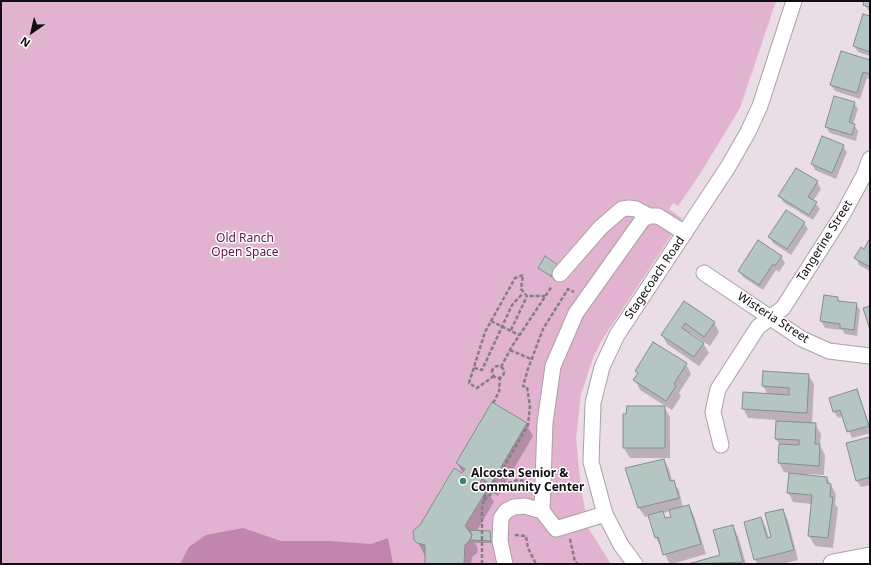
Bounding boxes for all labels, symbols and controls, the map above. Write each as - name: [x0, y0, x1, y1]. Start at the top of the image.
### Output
- north arrow: [12, 12, 52, 52]
- text: N: [17, 34, 33, 51]
- street label: Tangerine Street: [794, 198, 856, 284]
- park label: Old Ranch Open Space: [211, 232, 279, 260]
- street label: Stagecoach Road: [622, 234, 688, 322]
- street label: Wisteria Street: [734, 289, 812, 347]
- place label: Alcosta Senior & Community Center: [471, 467, 584, 495]
- marker: Alcosta Senior & Community Center: [458, 476, 468, 486]

